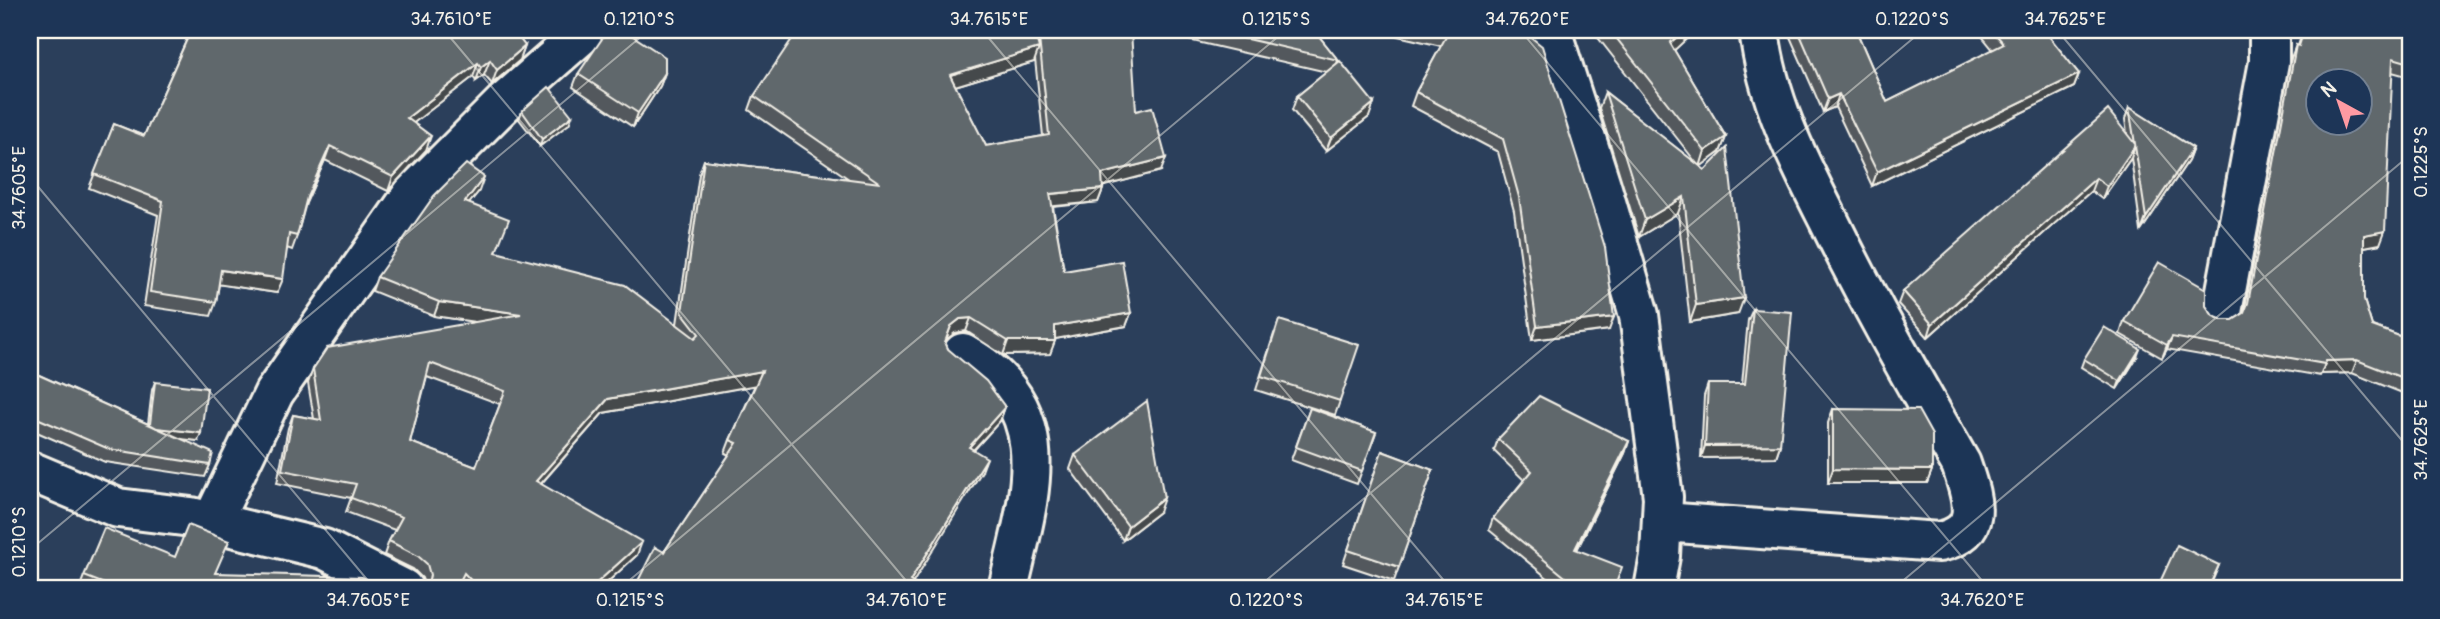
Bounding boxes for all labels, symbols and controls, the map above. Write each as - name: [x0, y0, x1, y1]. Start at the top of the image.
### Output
- text: 34.7610°E: [411, 8, 492, 31]
- text: 0.1210°S: [603, 8, 675, 31]
- text: 34.7615°E: [950, 8, 1028, 31]
- text: 0.1215°S: [1242, 8, 1310, 31]
- text: 34.7620°E: [1485, 8, 1569, 31]
- text: 0.1220°S: [1875, 8, 1949, 31]
- text: 34.7625°E: [2024, 8, 2106, 31]
- north arrow: [2304, 66, 2374, 136]
- text: N: [2316, 76, 2341, 103]
- text: 0.1225°S: [2410, 126, 2433, 198]
- text: 34.7605°E: [8, 146, 31, 230]
- text: 34.7625°E: [2410, 399, 2433, 481]
- text: 0.1210°S: [8, 506, 31, 578]
- text: 34.7605°E: [326, 589, 410, 612]
- text: 0.1215°S: [596, 589, 664, 612]
- text: 34.7610°E: [866, 589, 947, 612]
- text: 0.1220°S: [1229, 589, 1303, 612]
- text: 34.7615°E: [1405, 589, 1483, 612]
- text: 34.7620°E: [1940, 589, 2024, 612]

